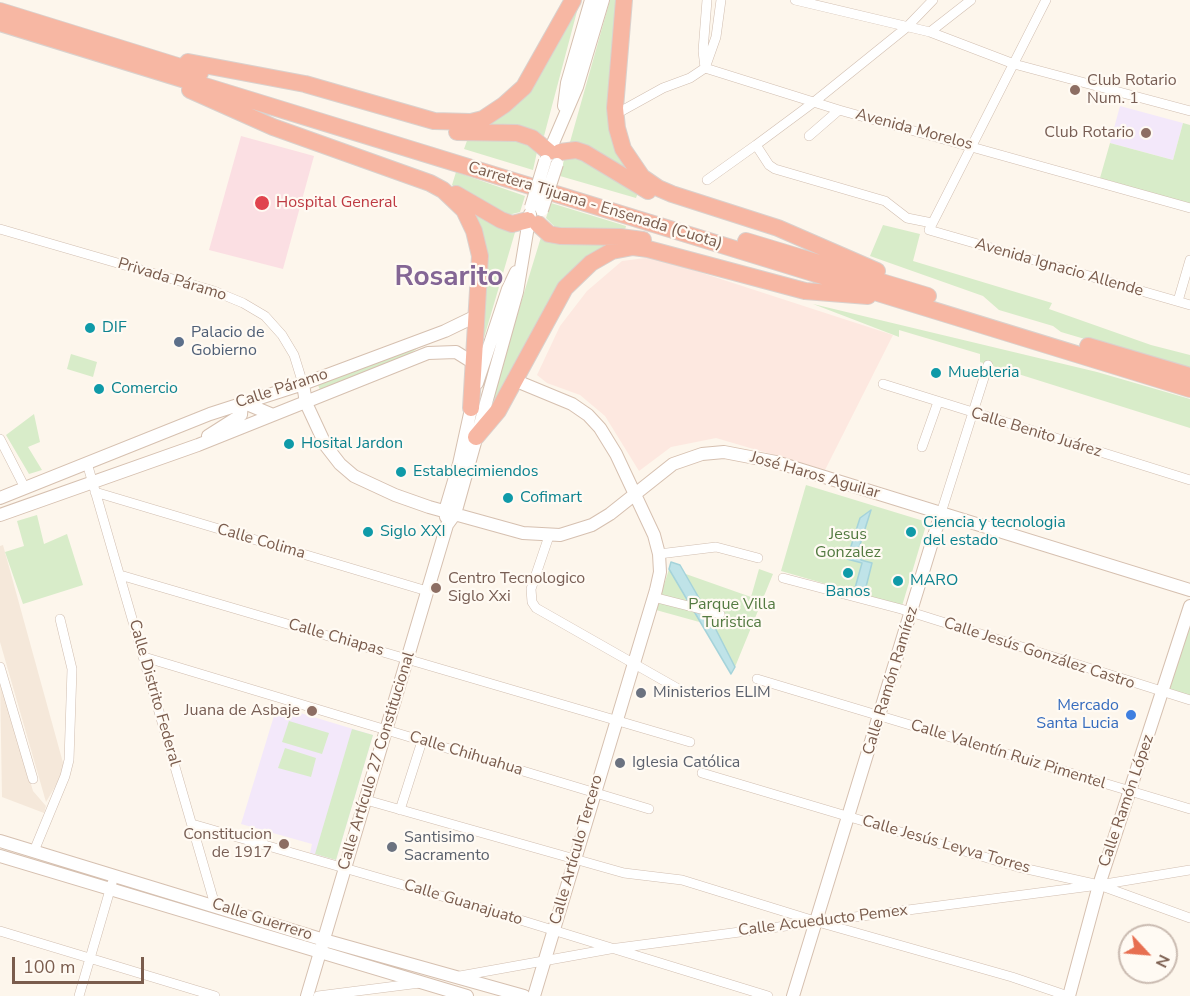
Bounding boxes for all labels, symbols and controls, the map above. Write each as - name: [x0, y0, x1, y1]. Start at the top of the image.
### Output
- place label: Club Rotario Num. 1: [1087, 71, 1177, 109]
- marker: Club Rotario Num. 1: [1068, 83, 1082, 97]
- street label: Avenida Morelos: [853, 105, 975, 155]
- place label: Club Rotario: [1044, 123, 1134, 143]
- marker: Club Rotario: [1139, 126, 1153, 140]
- street label: Carretera Tijuana - Ensenada (Cuota): [466, 158, 724, 254]
- place label: Hospital General: [276, 193, 397, 213]
- marker: Hospital General: [253, 194, 271, 212]
- street label: Avenida Ignacio Allende: [973, 235, 1145, 301]
- street label: Privada Páramo: [115, 254, 229, 306]
- district label: Rosarito: [395, 261, 503, 295]
- place label: DIF: [102, 318, 127, 338]
- marker: DIF: [83, 321, 97, 335]
- place label: Palacio de Gobierno: [191, 323, 264, 361]
- marker: Palacio de Gobierno: [172, 335, 186, 349]
- place label: Muebleria: [948, 363, 1020, 383]
- street label: Calle Páramo: [233, 365, 331, 413]
- marker: Muebleria: [929, 366, 943, 380]
- place label: Comercio: [111, 379, 178, 399]
- marker: Comercio: [92, 382, 106, 396]
- street label: Calle Benito Juárez: [968, 404, 1104, 462]
- place label: Hosital Jardon: [301, 434, 403, 454]
- marker: Hosital Jardon: [282, 437, 296, 451]
- street label: José Haros Aguilar: [748, 448, 882, 504]
- place label: Establecimiendos: [413, 462, 538, 482]
- marker: Establecimiendos: [394, 465, 408, 479]
- place label: Cofimart: [520, 488, 582, 508]
- marker: Cofimart: [501, 491, 515, 505]
- place label: Ciencia y tecnologia del estado: [923, 513, 1066, 551]
- street label: Calle Colima: [215, 520, 307, 564]
- place label: Siglo XXI: [380, 522, 445, 542]
- marker: Siglo XXI: [361, 525, 375, 539]
- park label: Jesus Gonzalez: [815, 525, 881, 563]
- marker: Ciencia y tecnologia del estado: [904, 525, 918, 539]
- marker: Banos: [841, 566, 855, 580]
- place label: Centro Tecnologico Siglo Xxi: [448, 569, 585, 607]
- place label: MARO: [910, 571, 958, 591]
- marker: MARO: [891, 574, 905, 588]
- marker: Centro Tecnologico Siglo Xxi: [429, 581, 443, 595]
- place label: Banos: [826, 582, 870, 602]
- park label: Parque Villa Turistica: [688, 595, 776, 633]
- street label: Calle Ramón Ramírez: [859, 605, 923, 757]
- street label: Calle Jesús González Castro: [941, 614, 1137, 694]
- street label: Calle Chiapas: [286, 615, 386, 661]
- street label: Calle Distrito Federal: [124, 618, 184, 768]
- street label: Calle Artículo 27 Constitucional: [335, 649, 419, 873]
- place label: Ministerios ELIM: [653, 683, 771, 703]
- marker: Ministerios ELIM: [634, 686, 648, 700]
- place label: Mercado Santa Lucia: [1036, 696, 1119, 734]
- place label: Juana de Asbaje: [184, 701, 300, 721]
- marker: Juana de Asbaje: [305, 704, 319, 718]
- marker: Mercado Santa Lucia: [1124, 708, 1138, 722]
- street label: Calle Valentín Ruiz Pimentel: [908, 716, 1108, 794]
- street label: Calle Chihuahua: [407, 728, 525, 780]
- street label: Calle Ramón López: [1095, 732, 1159, 870]
- place label: Iglesia Católica: [632, 753, 740, 773]
- marker: Iglesia Católica: [613, 756, 627, 770]
- street label: Calle Artículo Tercero: [546, 773, 608, 927]
- street label: Calle Jesús Leyva Torres: [860, 812, 1032, 878]
- place label: Constitucion de 1917: [183, 825, 272, 863]
- place label: Santisimo Sacramento: [404, 828, 490, 866]
- marker: Constitucion de 1917: [277, 837, 291, 851]
- marker: Santisimo Sacramento: [385, 840, 399, 854]
- street label: Calle Guanajuato: [401, 876, 525, 930]
- street label: Calle Guerrero: [209, 895, 315, 945]
- street label: Calle Acueducto Pemex: [737, 901, 909, 941]
- north arrow: [1118, 924, 1178, 984]
- scale bar: [15, 945, 147, 983]
- text: N: [1150, 951, 1175, 971]
- text: 100 m: [23, 955, 75, 979]

